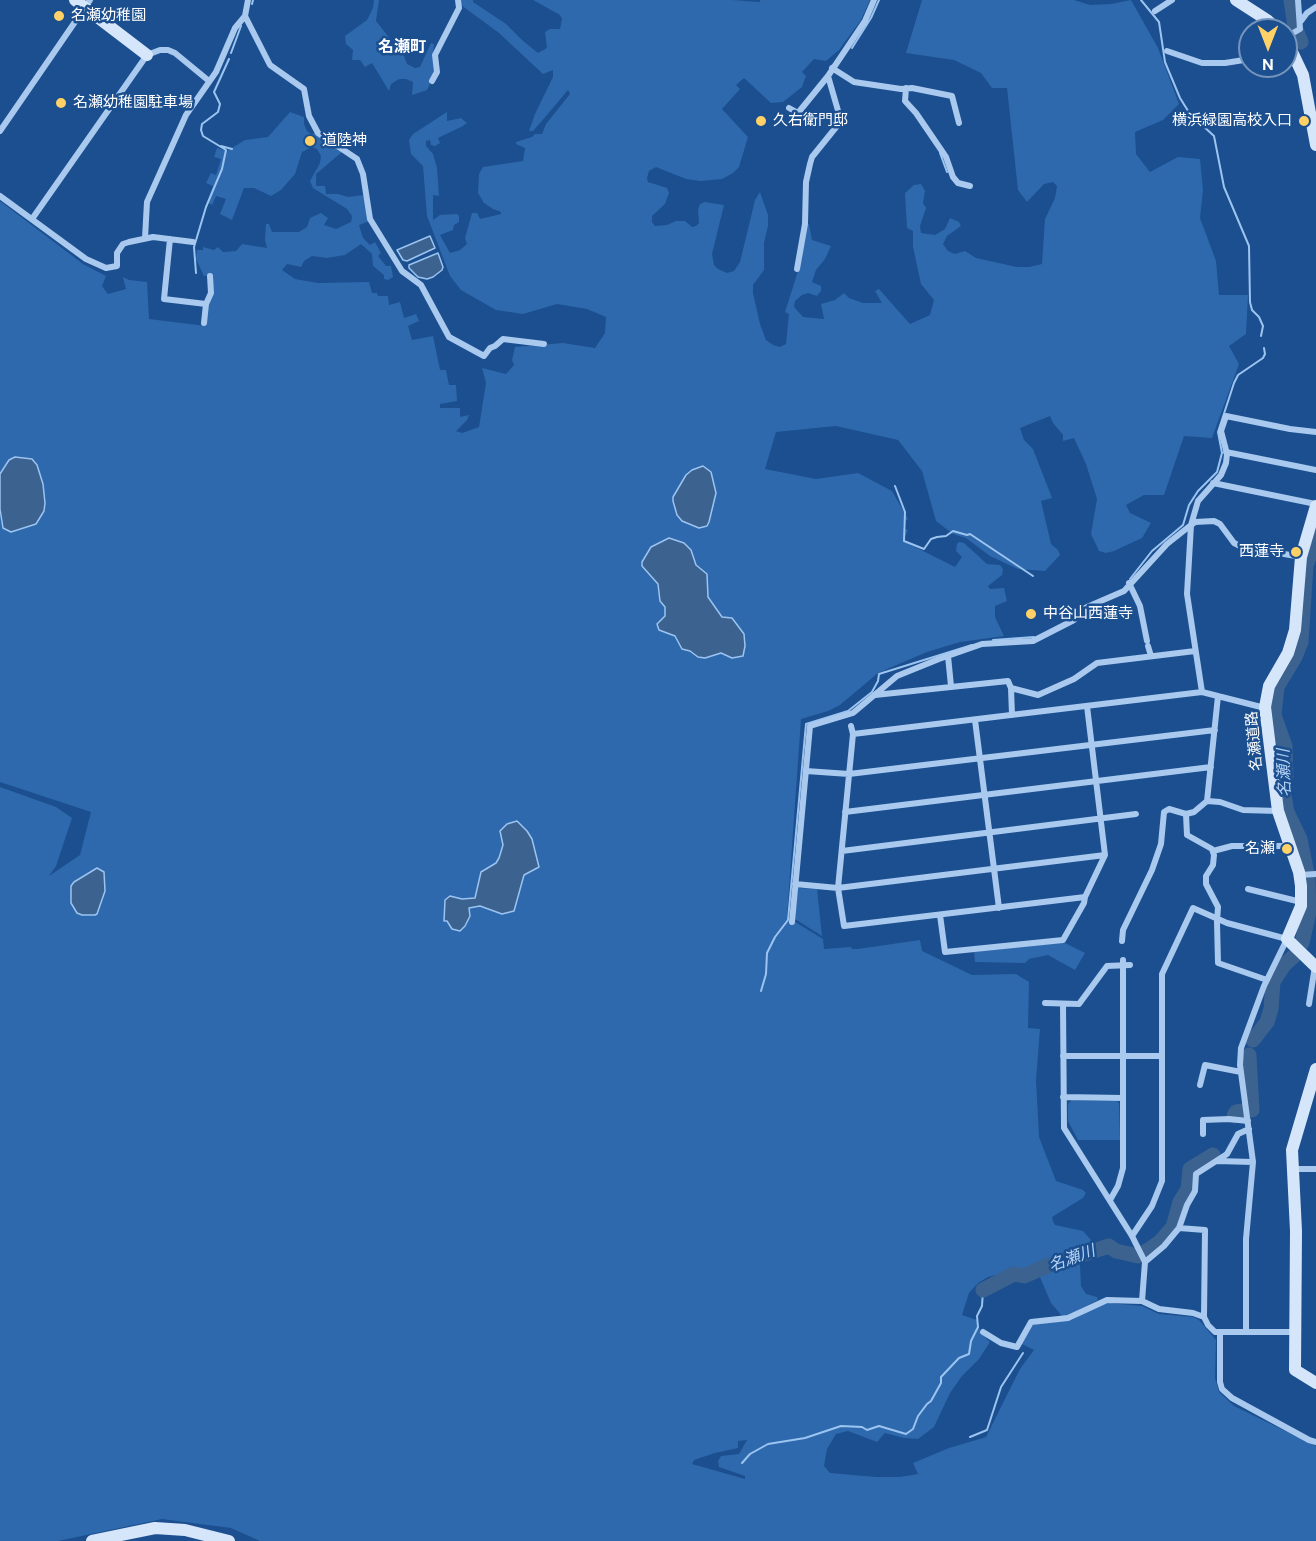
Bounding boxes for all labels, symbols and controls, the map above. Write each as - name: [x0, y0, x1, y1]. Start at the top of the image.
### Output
- place label: 名瀬幼稚園: [71, 7, 146, 25]
- marker: 名瀬幼稚園: [52, 9, 66, 23]
- north arrow: [1238, 18, 1298, 78]
- district label: 名瀬町: [378, 38, 426, 58]
- text: N: [1262, 54, 1274, 75]
- place label: 名瀬幼稚園駐車場: [73, 94, 193, 112]
- marker: 名瀬幼稚園駐車場: [54, 96, 68, 110]
- place label: 久右衛門邸: [773, 112, 848, 130]
- place label: 横浜緑園高校入口: [1172, 112, 1292, 130]
- marker: 久右衛門邸: [754, 114, 768, 128]
- marker: 横浜緑園高校入口: [1297, 114, 1311, 128]
- place label: 道陸神: [322, 132, 367, 150]
- marker: 道陸神: [303, 134, 317, 148]
- place label: 西蓮寺: [1239, 543, 1284, 561]
- marker: 西蓮寺: [1289, 545, 1303, 559]
- place label: 中谷山西蓮寺: [1043, 605, 1133, 623]
- marker: 中谷山西蓮寺: [1024, 607, 1038, 621]
- street label: 名瀬道路: [1243, 710, 1267, 772]
- water label: 名瀬川: [1275, 749, 1295, 797]
- place label: 名瀬: [1245, 840, 1275, 858]
- marker: 名瀬: [1280, 842, 1294, 856]
- water label: 名瀬川: [1046, 1242, 1098, 1276]

